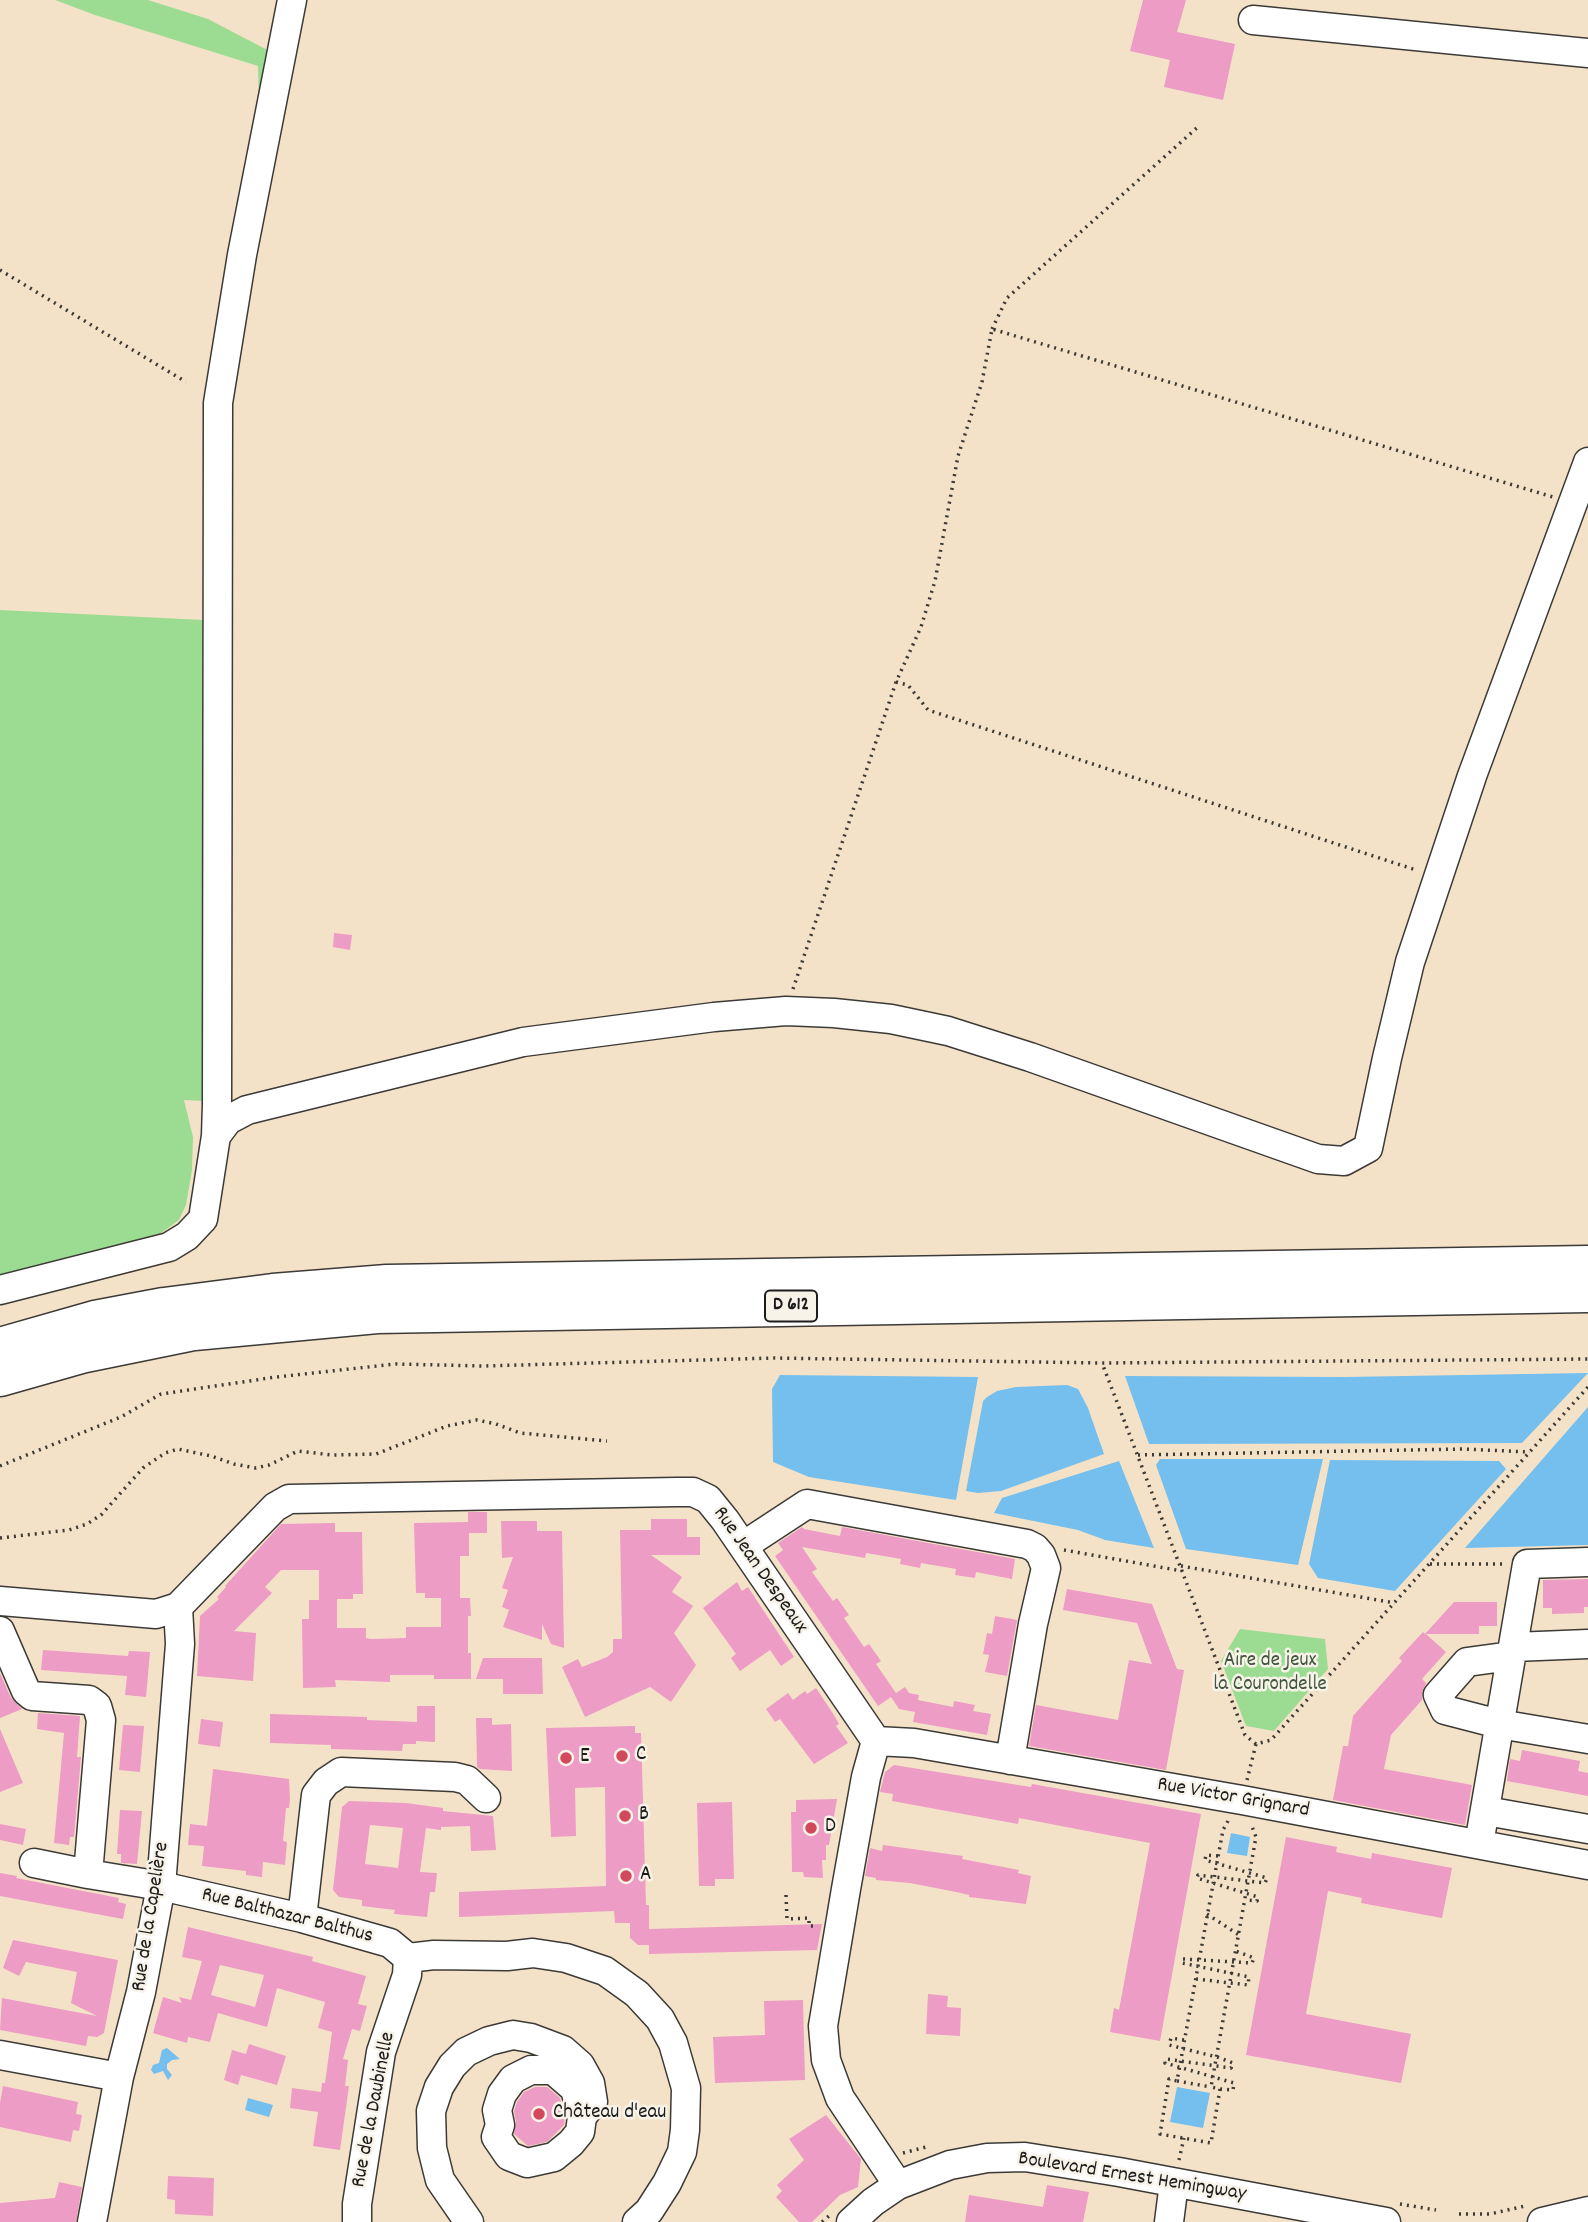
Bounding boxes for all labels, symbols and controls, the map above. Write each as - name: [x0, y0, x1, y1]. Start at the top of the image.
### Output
- road number: D 612: [765, 1290, 817, 1322]
- street label: Rue Jean Despeaux: [706, 1503, 812, 1639]
- park label: Aire de jeux la Courondelle: [1213, 1649, 1327, 1699]
- place label: C: [636, 1743, 646, 1769]
- place label: E: [580, 1745, 590, 1771]
- marker: C: [614, 1748, 630, 1764]
- marker: E: [558, 1750, 574, 1766]
- street label: Rue Victor Grignard: [1155, 1773, 1311, 1825]
- place label: B: [639, 1803, 649, 1829]
- marker: B: [617, 1808, 633, 1824]
- place label: D: [825, 1815, 836, 1841]
- marker: D: [803, 1820, 819, 1836]
- street label: Rue de la Capelière: [128, 1840, 176, 1994]
- place label: A: [640, 1863, 651, 1889]
- marker: A: [618, 1868, 634, 1884]
- street label: Rue Balthazar Balthus: [199, 1884, 375, 1950]
- street label: Rue de la Daubinelle: [348, 2030, 402, 2190]
- place label: Château d'eau: [553, 2101, 666, 2127]
- marker: Château d'eau: [531, 2106, 547, 2122]
- street label: Boulevard Ernest Hemingway: [1016, 2148, 1248, 2208]

